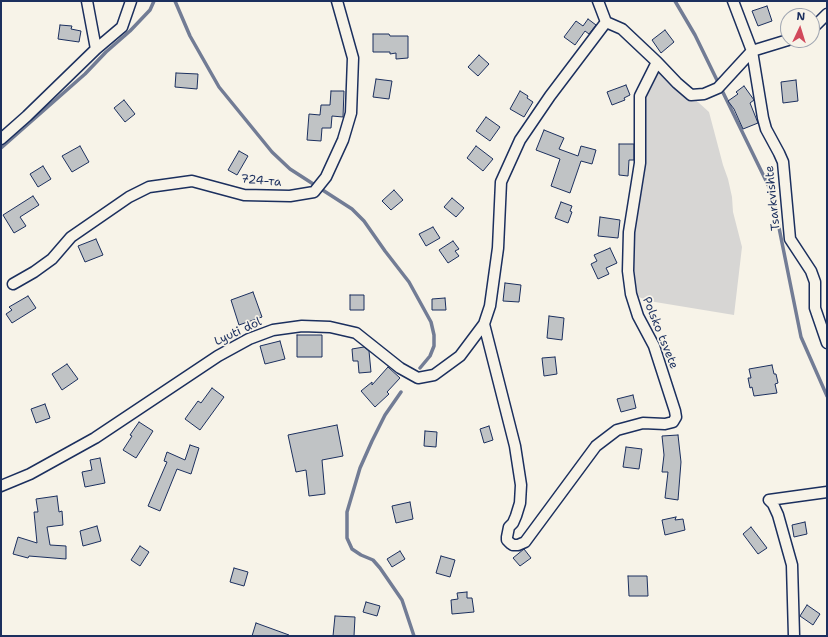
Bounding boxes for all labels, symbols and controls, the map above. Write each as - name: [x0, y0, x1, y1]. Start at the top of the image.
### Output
- north arrow: [780, 8, 820, 48]
- text: N: [796, 9, 806, 24]
- street label: Tsarkvishte: [762, 165, 784, 231]
- street label: 724-та: [240, 172, 282, 190]
- street label: Polsko tsvete: [639, 295, 681, 371]
- street label: Lyuti dol: [212, 315, 264, 349]

